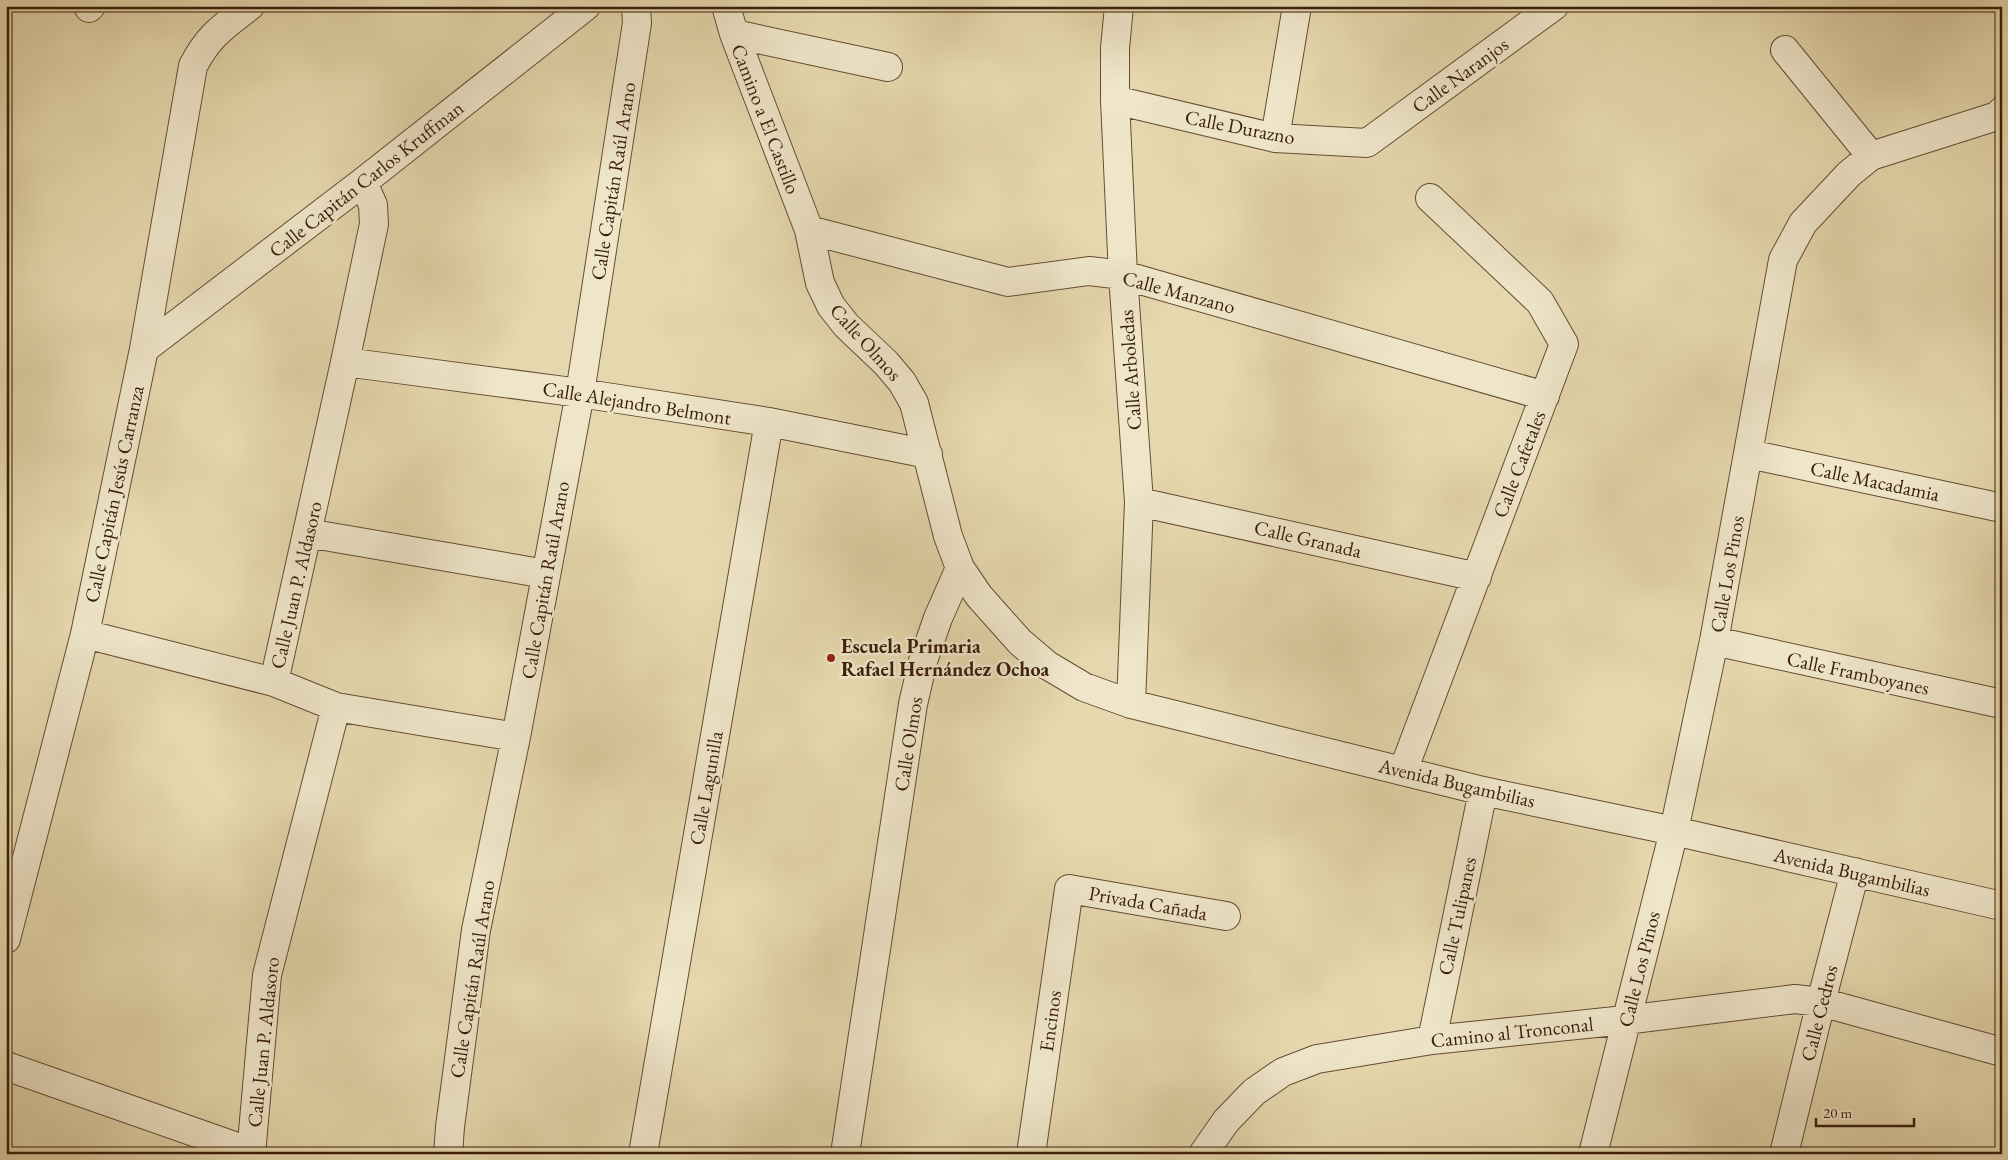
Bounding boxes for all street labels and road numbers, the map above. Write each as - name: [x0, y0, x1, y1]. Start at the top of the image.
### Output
- street label: Calle Naranjos: [1406, 31, 1514, 119]
- street label: Camino a El Castillo: [725, 40, 807, 198]
- street label: Calle Capitán Raúl Arano: [584, 80, 642, 282]
- street label: Calle Capitán Carlos Kruffman: [263, 95, 469, 263]
- street label: Calle Durazno: [1183, 104, 1297, 150]
- street label: Calle Manzano: [1120, 264, 1238, 320]
- street label: Calle Olmos: [824, 298, 908, 386]
- street label: Calle Arboledas: [1113, 309, 1147, 431]
- street label: Calle Alejandro Belmont: [541, 375, 734, 431]
- street label: Calle Capitán Jesús Carranza: [78, 383, 150, 605]
- street label: Calle Cafetales: [1487, 407, 1551, 521]
- street label: Calle Macadamia: [1808, 455, 1942, 507]
- street label: Calle Capitán Raúl Arano: [515, 479, 575, 681]
- street label: Calle Juan P. Aldasoro: [264, 499, 328, 671]
- street label: Calle Los Pinos: [1704, 513, 1750, 635]
- street label: Calle Granada: [1252, 514, 1364, 564]
- street label: Calle Framboyanes: [1784, 645, 1932, 701]
- street label: Calle Olmos: [888, 695, 928, 793]
- street label: Calle Lagunilla: [683, 729, 729, 847]
- street label: Avenida Bugambilias: [1375, 752, 1538, 814]
- street label: Avenida Bugambilias: [1770, 841, 1933, 903]
- street label: Calle Tulipanes: [1432, 855, 1482, 977]
- street label: Calle Capitán Raúl Arano: [443, 878, 501, 1080]
- street label: Privada Cañada: [1087, 880, 1209, 926]
- street label: Calle Los Pinos: [1612, 908, 1666, 1030]
- street label: Calle Juan P. Aldasoro: [241, 955, 285, 1129]
- street label: Calle Cedros: [1794, 962, 1844, 1064]
- street label: Encinos: [1033, 989, 1067, 1053]
- street label: Camino al Tronconal: [1429, 1011, 1595, 1053]

